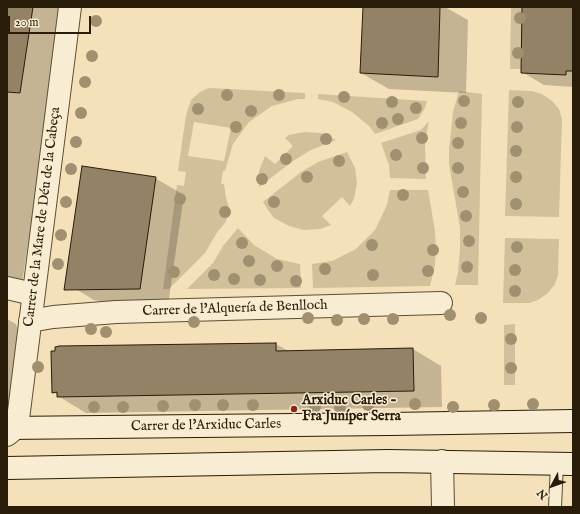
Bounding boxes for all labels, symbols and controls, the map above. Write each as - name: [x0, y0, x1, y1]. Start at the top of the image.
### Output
- scale bar: [10, 8, 93, 34]
- text: 20 m: [15, 15, 38, 30]
- street label: Carrer de la Mare de Déu de la Cabeça: [21, 106, 65, 328]
- street label: Carrer de l'Alquería de Benlloch: [142, 297, 328, 321]
- place label: Arxiduc Carles - Fra Juníper Serra: [302, 393, 401, 426]
- marker: Arxiduc Carles - Fra Juníper Serra: [289, 404, 299, 414]
- street label: Carrer de l'Arxiduc Carles: [131, 416, 281, 436]
- north arrow: [532, 466, 572, 506]
- text: N: [535, 486, 551, 502]

